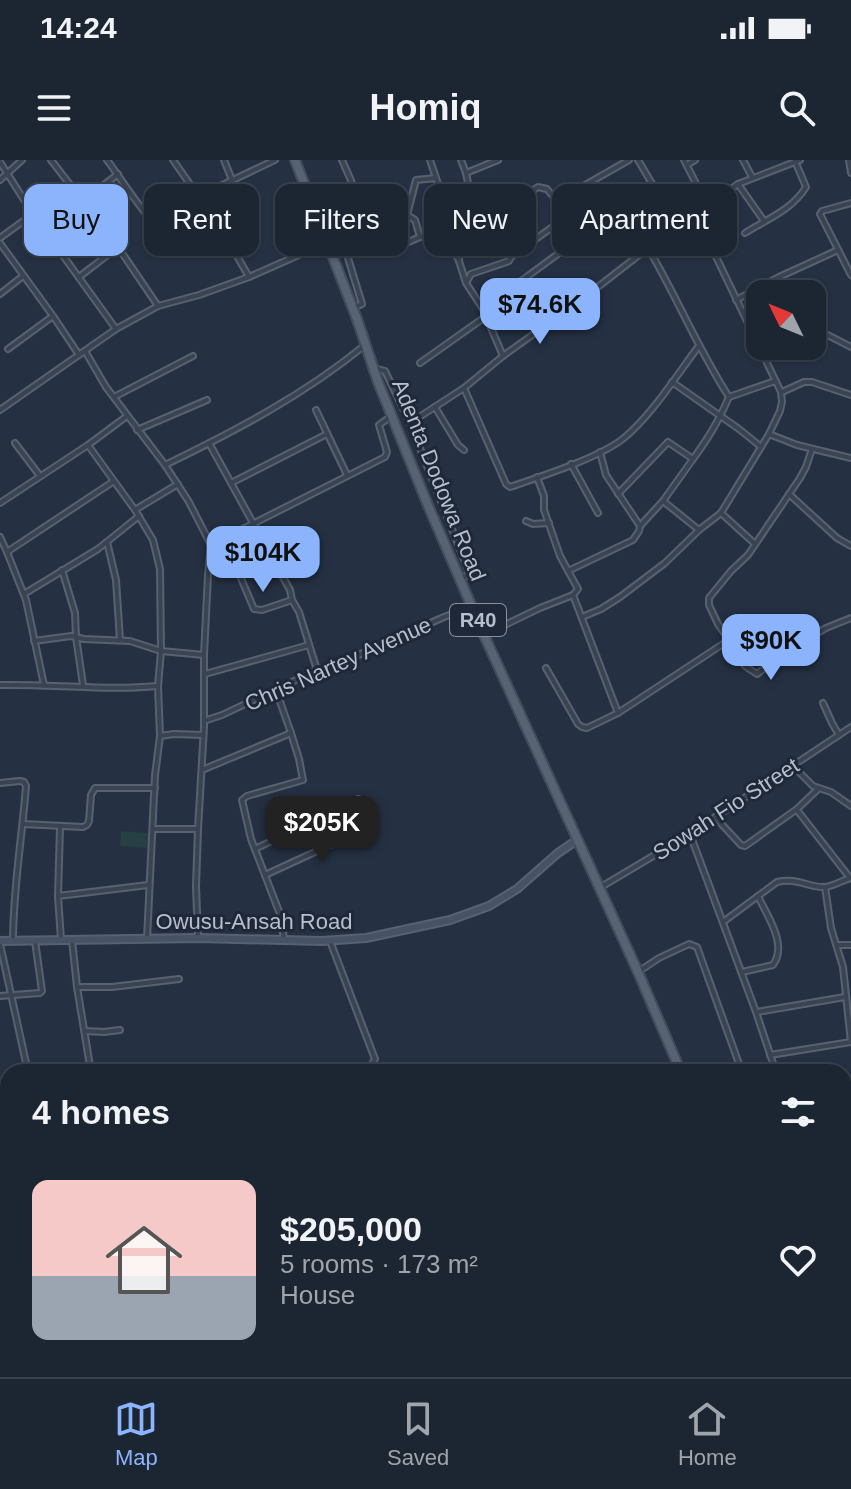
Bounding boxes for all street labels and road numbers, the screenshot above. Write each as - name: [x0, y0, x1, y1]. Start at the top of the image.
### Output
- street label: Adenta Dodowa Road: [387, 376, 491, 584]
- road number: R40: [450, 604, 506, 636]
- street label: Chris Nartey Avenue: [241, 612, 435, 716]
- street label: Sowah Fio Street: [648, 753, 804, 865]
- street label: Owusu-Ansah Road: [156, 909, 352, 934]

